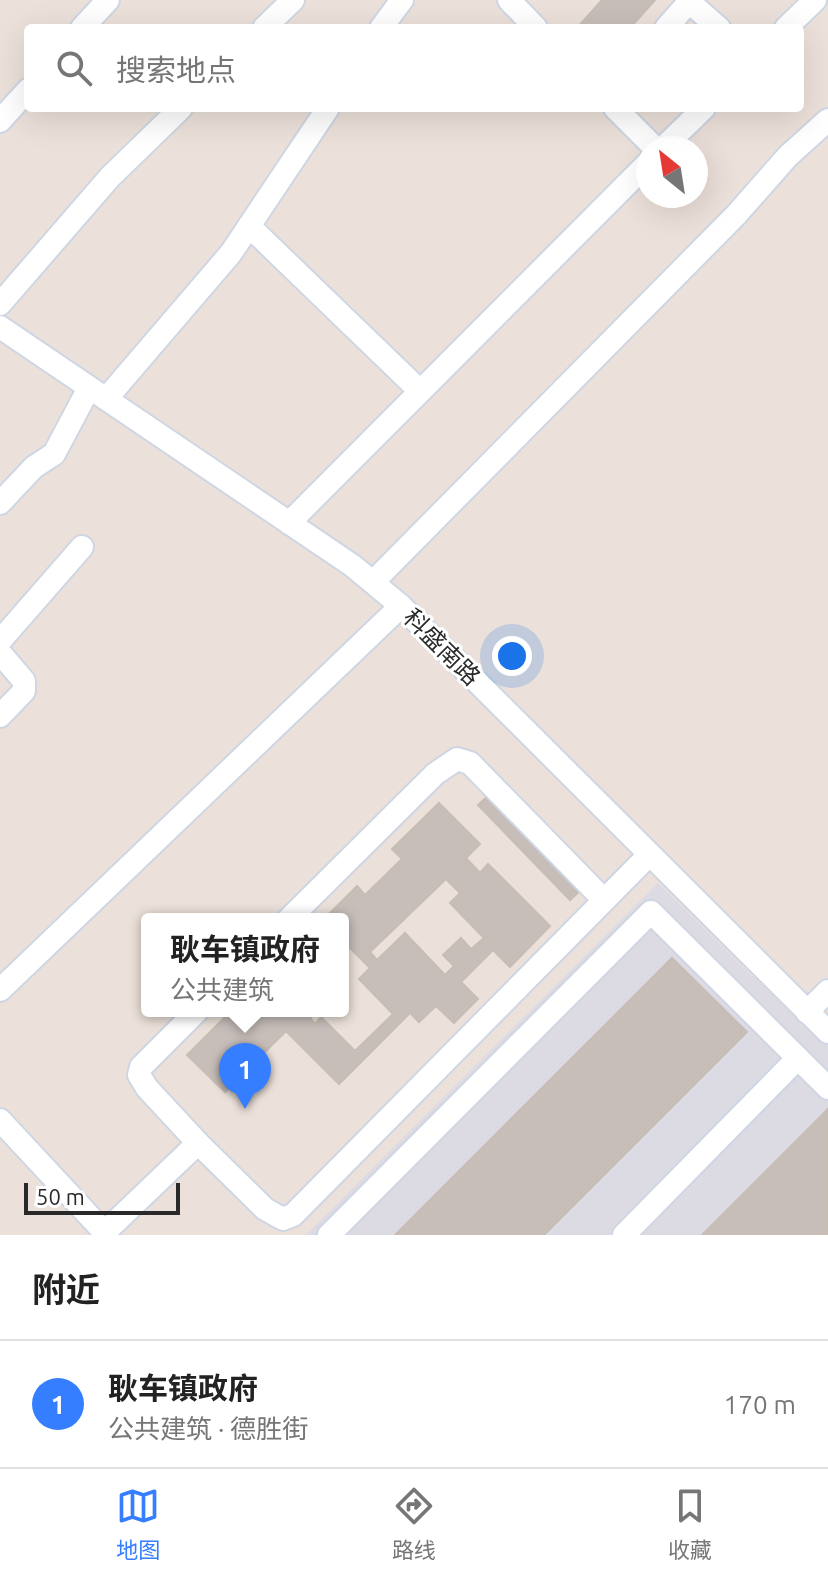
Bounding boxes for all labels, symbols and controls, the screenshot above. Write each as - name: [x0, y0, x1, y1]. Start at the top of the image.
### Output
- search box: [24, 24, 804, 112]
- icon: search: [52, 46, 96, 90]
- text: 搜索地点: [116, 53, 236, 87]
- north arrow: [636, 136, 708, 208]
- street label: 科盛南路: [399, 604, 485, 690]
- your location: [492, 636, 532, 676]
- popup: [141, 913, 349, 1017]
- text: 耿车镇政府: [170, 932, 320, 966]
- text: 公共建筑: [170, 975, 274, 1004]
- pin: 1: [219, 1043, 271, 1109]
- scale bar: [24, 1179, 180, 1215]
- text: 50 m: [36, 1184, 85, 1209]
- text: 附近: [32, 1270, 100, 1308]
- text: 耿车镇政府: [108, 1371, 258, 1405]
- text: 1: [51, 1390, 65, 1419]
- text: 170 m: [724, 1390, 796, 1419]
- text: 公共建筑 · 德胜街: [108, 1414, 308, 1443]
- tab: 地图: [116, 1484, 160, 1564]
- tab: 路线: [392, 1484, 436, 1564]
- tab: 收藏: [668, 1484, 712, 1564]

